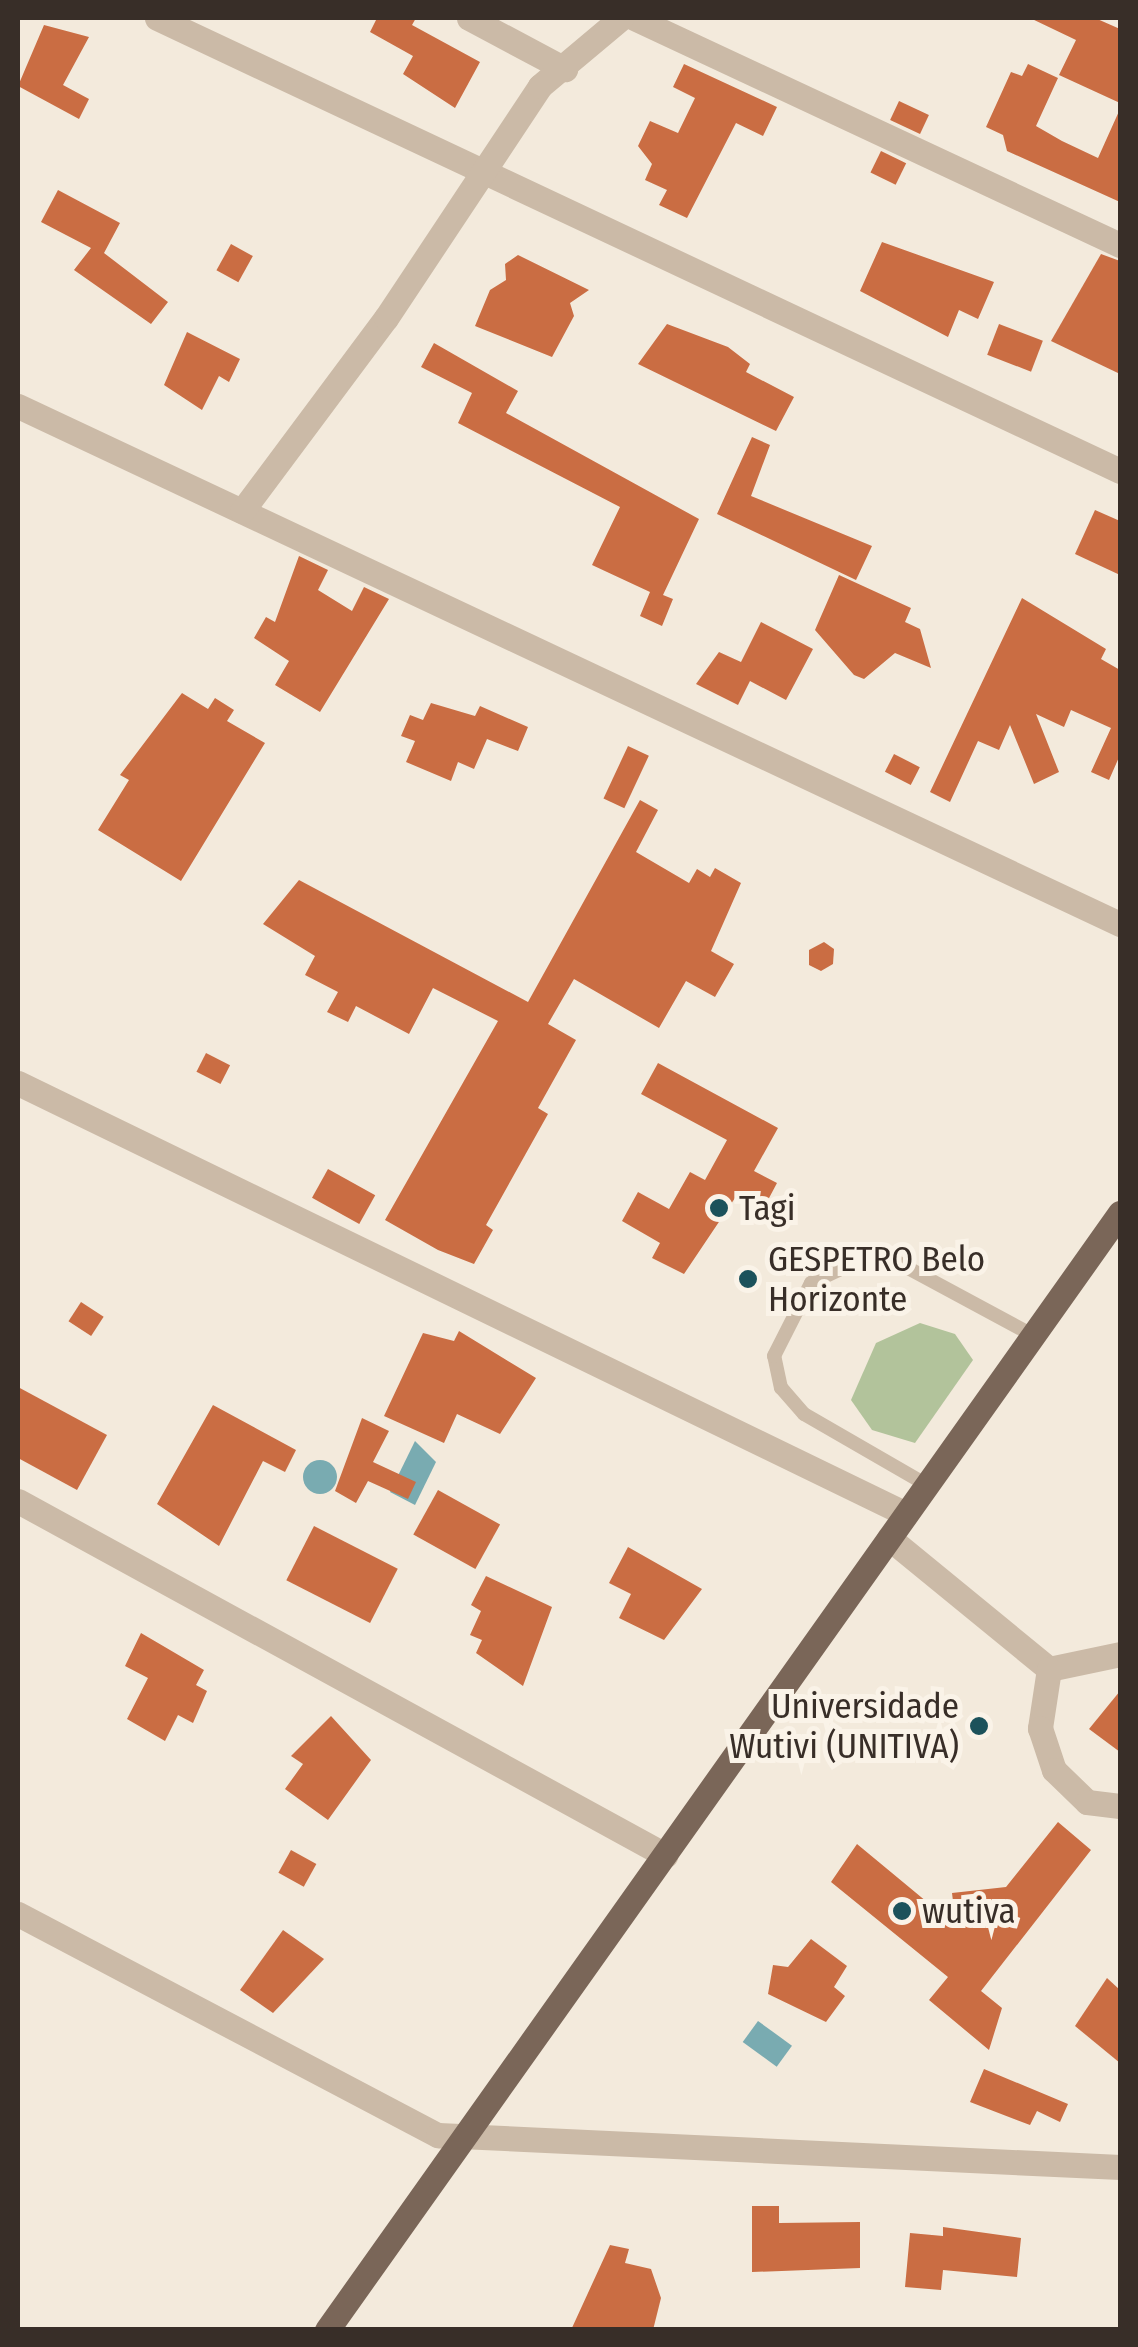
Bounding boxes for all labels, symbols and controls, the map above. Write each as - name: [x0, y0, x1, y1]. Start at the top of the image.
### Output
- place label: Tagi: [739, 1187, 796, 1229]
- marker: Tagi: [708, 1197, 730, 1219]
- place label: GESPETRO Belo Horizonte: [768, 1238, 985, 1320]
- marker: GESPETRO Belo Horizonte: [737, 1268, 759, 1290]
- place label: Universidade Wutivi (UNITIVA): [729, 1685, 959, 1767]
- marker: Universidade Wutivi (UNITIVA): [968, 1715, 990, 1737]
- place label: wutiva: [922, 1890, 1016, 1932]
- marker: wutiva: [891, 1900, 913, 1922]

